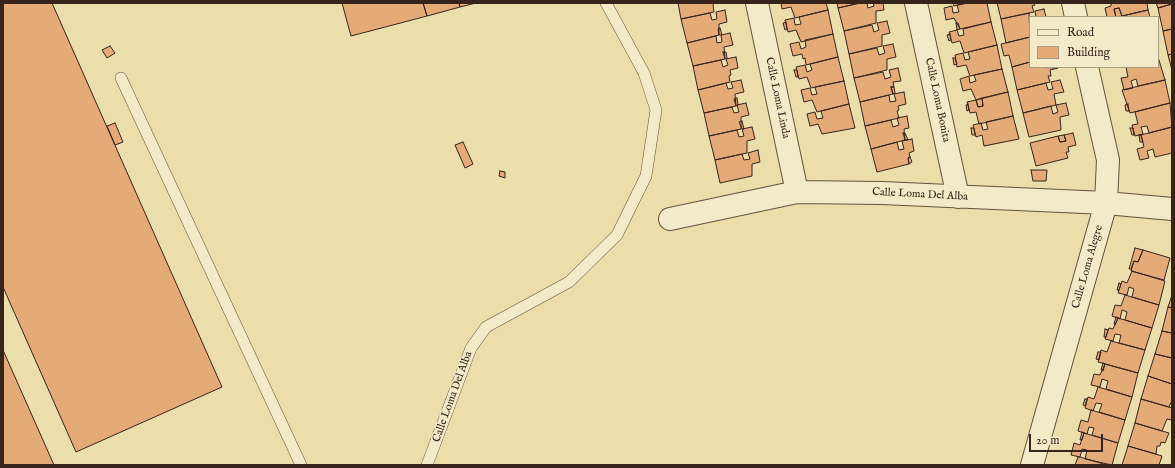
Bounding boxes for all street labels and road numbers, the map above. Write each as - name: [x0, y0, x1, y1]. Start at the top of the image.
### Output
- street label: Calle Loma Linda: [762, 56, 792, 140]
- street label: Calle Loma Bonita: [922, 57, 952, 143]
- street label: Calle Loma Del Alba: [872, 186, 968, 204]
- street label: Calle Loma Alegre: [1070, 224, 1106, 310]
- street label: Calle Loma Del Alba: [430, 350, 476, 444]

